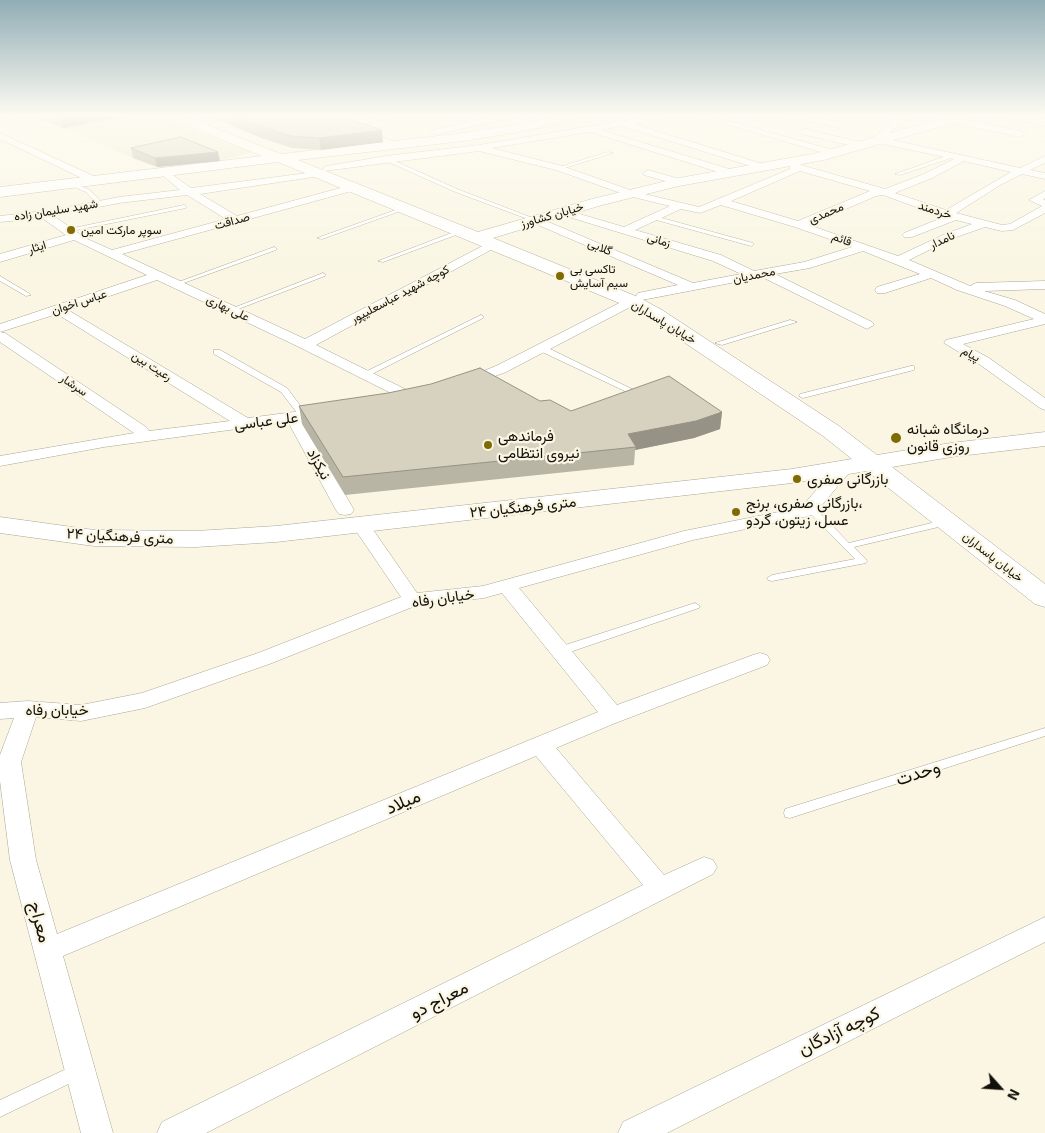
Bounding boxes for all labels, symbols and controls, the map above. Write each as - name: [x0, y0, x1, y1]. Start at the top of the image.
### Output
- street label: شهید سلیمان زاده: [13, 196, 99, 224]
- street label: خردمند: [916, 198, 954, 222]
- street label: خیابان کشاورز: [519, 199, 585, 231]
- street label: محمدی: [806, 199, 846, 227]
- street label: صداقت: [213, 209, 251, 233]
- place label: سوپر مارکت امین: [81, 223, 162, 237]
- marker: سوپر مارکت امین: [65, 224, 77, 236]
- street label: نامدار: [927, 228, 957, 252]
- street label: قائم: [830, 229, 854, 249]
- street label: زمانی: [645, 230, 673, 250]
- street label: گلابی: [586, 235, 614, 259]
- street label: ایثار: [26, 237, 48, 257]
- street label: کوچه شهید عباسعلیپور: [348, 262, 452, 326]
- place label: تاکسی بی سیم آسایش: [570, 262, 628, 290]
- street label: محمدیان: [732, 264, 776, 286]
- marker: تاکسی بی سیم آسایش: [554, 270, 566, 282]
- street label: عباس اخوان: [49, 286, 109, 318]
- street label: علی بهاری: [204, 292, 252, 324]
- street label: خیابان پاسداران: [629, 297, 699, 347]
- street label: پیام: [959, 343, 983, 365]
- street label: رعیت بین: [129, 348, 175, 384]
- street label: سرشار: [58, 371, 90, 399]
- street label: علی عباسی: [233, 408, 299, 434]
- place label: درمانگاه شبانه روزی قانون: [907, 420, 989, 455]
- place label: فرماندهی نیروی انتظامی: [498, 427, 580, 462]
- marker: درمانگاه شبانه روزی قانون: [889, 431, 903, 445]
- marker: فرماندهی نیروی انتظامی: [482, 439, 494, 451]
- street label: نیکزاد: [303, 445, 335, 483]
- place label: بازرگانی صفری: [807, 470, 888, 488]
- marker: بازرگانی صفری: [791, 473, 803, 485]
- street label: ۲۴ متری فرهنگیان: [469, 492, 577, 522]
- place label: بازرگانی صفری، برنج، عسل، زیتون، گردو: [746, 494, 863, 529]
- marker: بازرگانی صفری، برنج، عسل، زیتون، گردو: [730, 506, 742, 518]
- street label: ۲۴ متری فرهنگیان: [66, 524, 174, 548]
- street label: خیابان پاسداران: [960, 529, 1026, 585]
- street label: خیابان رفاه: [410, 585, 476, 611]
- street label: خیابان رفاه: [25, 701, 89, 719]
- street label: وحدت: [893, 756, 943, 790]
- street label: میلاد: [382, 785, 424, 819]
- street label: معراج: [24, 899, 56, 945]
- street label: معراج دو: [406, 976, 472, 1024]
- street label: کوچه آزادگان: [795, 1002, 883, 1060]
- north arrow: [975, 1063, 1025, 1113]
- text: N: [1004, 1087, 1024, 1103]

